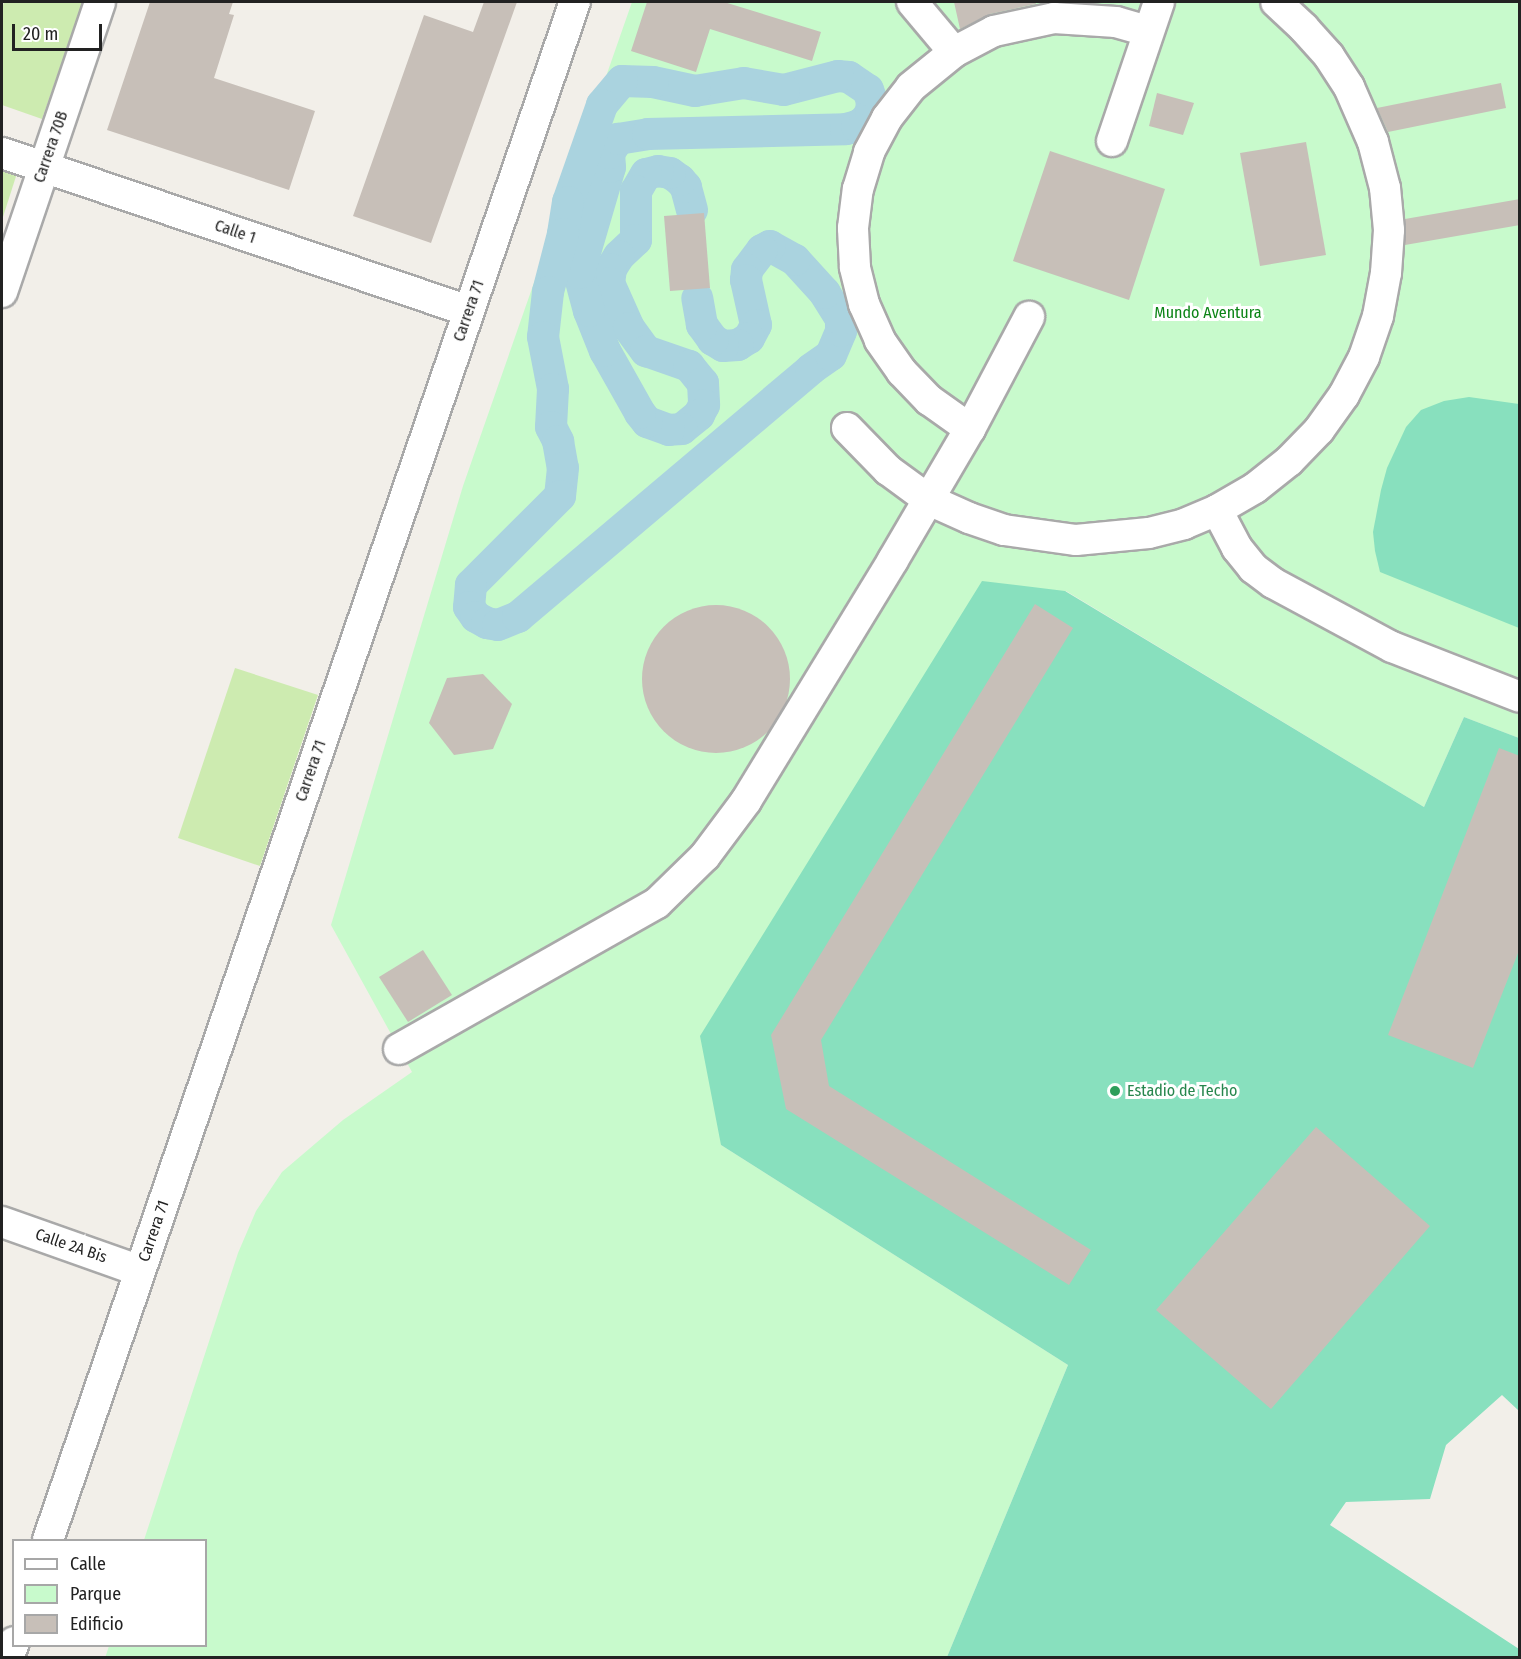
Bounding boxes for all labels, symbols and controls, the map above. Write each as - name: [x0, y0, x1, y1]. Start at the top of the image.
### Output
- scale bar: [15, 12, 105, 50]
- text: 20 m: [23, 23, 58, 45]
- street label: Carrera 70B: [30, 109, 72, 185]
- street label: Calle 1: [212, 216, 258, 248]
- street label: Carrera 71: [450, 278, 488, 344]
- park label: Mundo Aventura: [1154, 303, 1262, 323]
- street label: Carrera 71: [292, 738, 330, 804]
- place label: Estadio de Techo: [1127, 1081, 1237, 1101]
- marker: Estadio de Techo: [1108, 1084, 1122, 1098]
- street label: Carrera 71: [135, 1198, 173, 1264]
- street label: Calle 2A Bis: [33, 1225, 109, 1267]
- legend: [12, 1539, 207, 1647]
- text: Calle: [70, 1553, 106, 1575]
- text: Parque: [70, 1583, 121, 1605]
- text: Edificio: [70, 1613, 123, 1635]

